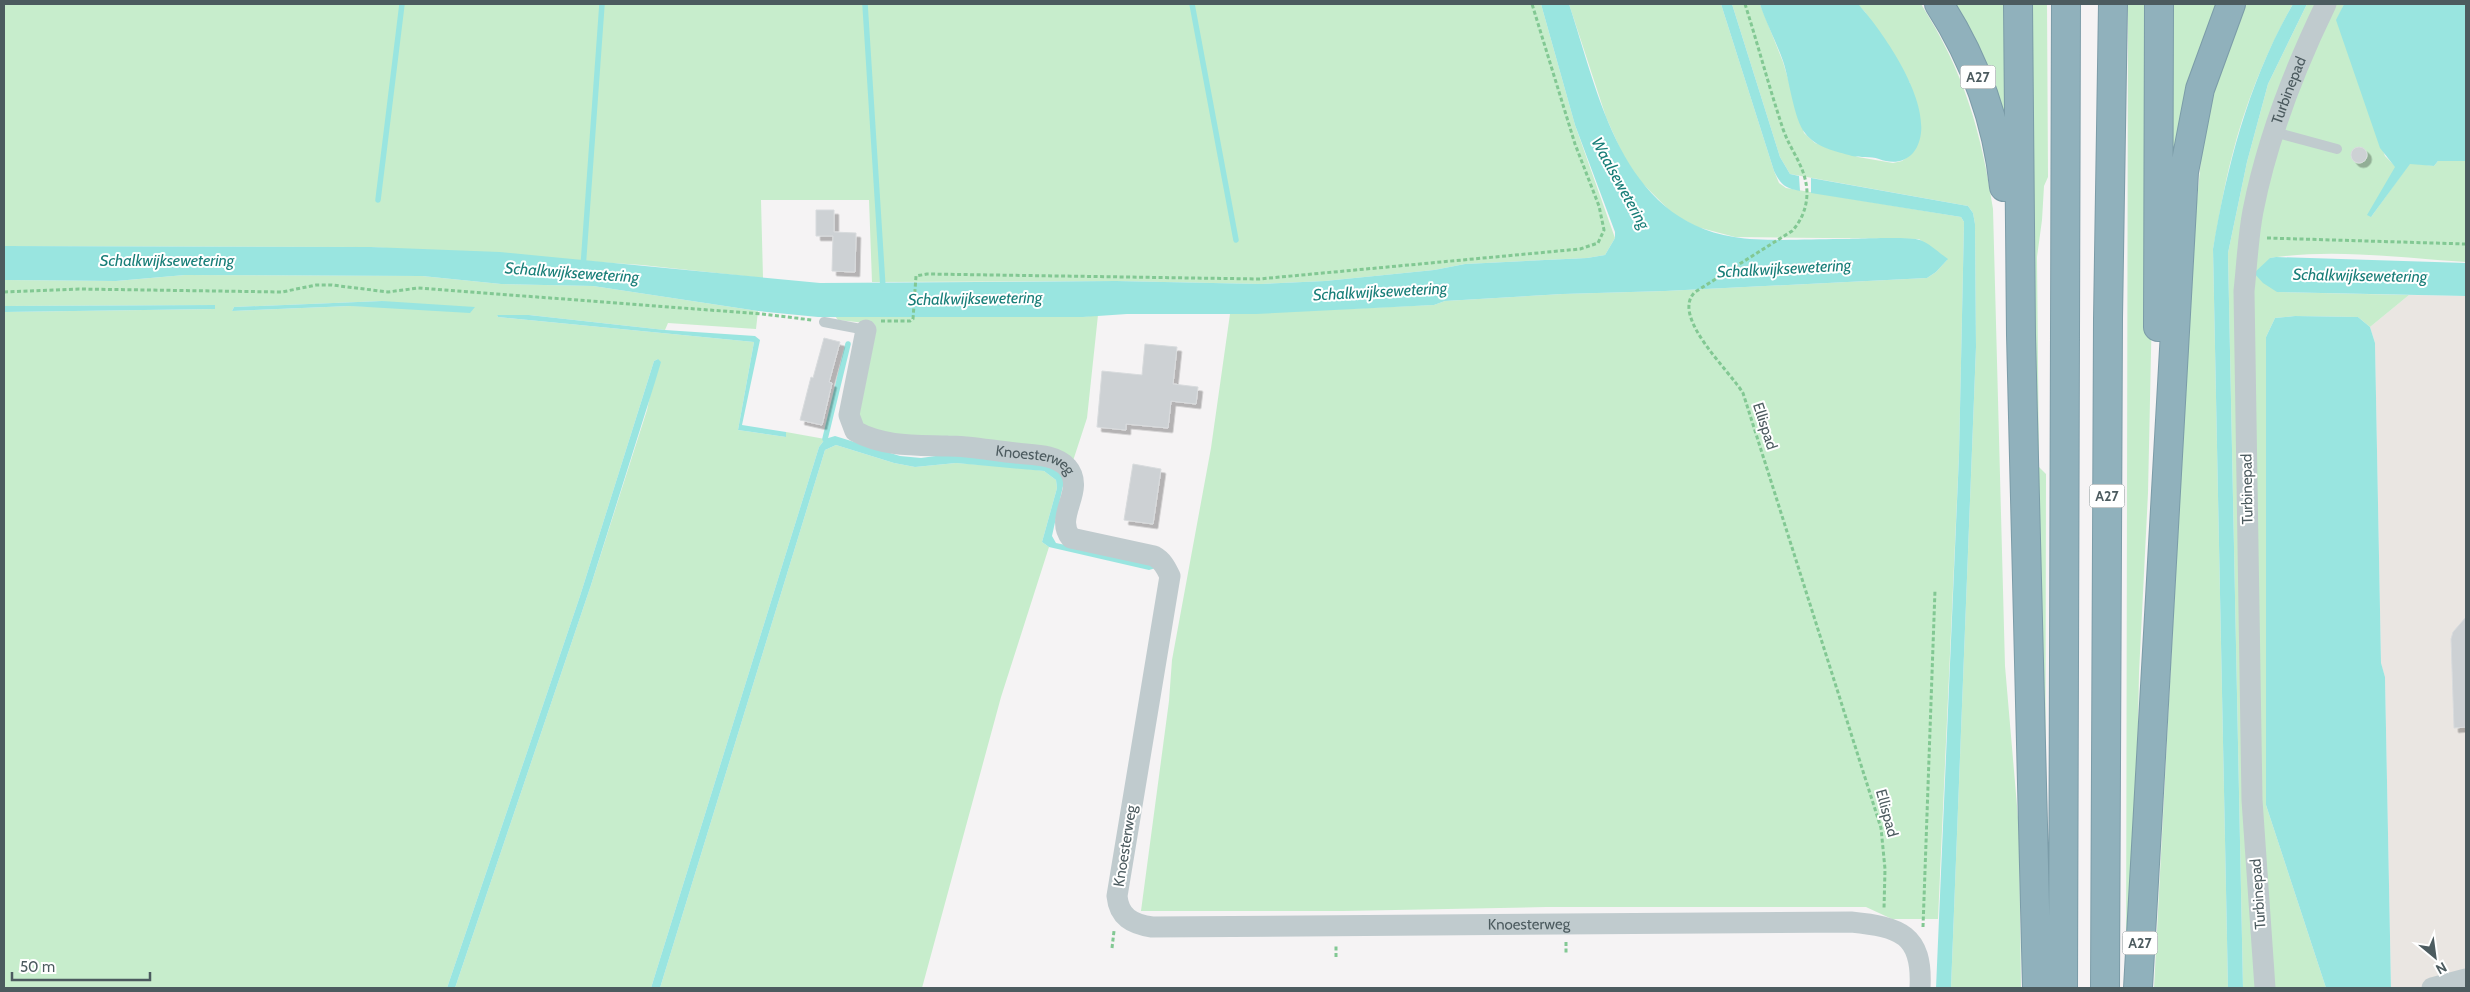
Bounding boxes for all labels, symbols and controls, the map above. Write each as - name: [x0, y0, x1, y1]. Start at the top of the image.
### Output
- street label: Turbinepad: [2268, 54, 2310, 126]
- road number: A27: [1960, 66, 1996, 88]
- water label: Waalsewetering: [1587, 134, 1654, 233]
- water label: Schalkwijksewetering: [100, 251, 235, 270]
- water label: Schalkwijksewetering: [1716, 255, 1852, 282]
- water label: Schalkwijksewetering: [504, 258, 640, 287]
- water label: Schalkwijksewetering: [2293, 265, 2428, 286]
- water label: Schalkwijksewetering: [1312, 278, 1448, 305]
- water label: Schalkwijksewetering: [908, 288, 1043, 309]
- street label: Ellispad: [1749, 400, 1781, 452]
- street label: Knoesterweg: [995, 442, 1079, 479]
- street label: Turbinepad: [2237, 453, 2257, 525]
- road number: A27: [2090, 484, 2124, 508]
- street label: Ellispad: [1872, 787, 1902, 839]
- street label: Knoesterweg: [1110, 803, 1140, 888]
- street label: Turbinepad: [2247, 858, 2269, 930]
- street label: Knoesterweg: [1488, 915, 1571, 934]
- road number: A27: [2122, 931, 2158, 954]
- north arrow: [2410, 932, 2460, 982]
- scale bar: [12, 950, 150, 982]
- text: 50 m: [20, 958, 55, 976]
- text: N: [2433, 958, 2450, 979]

